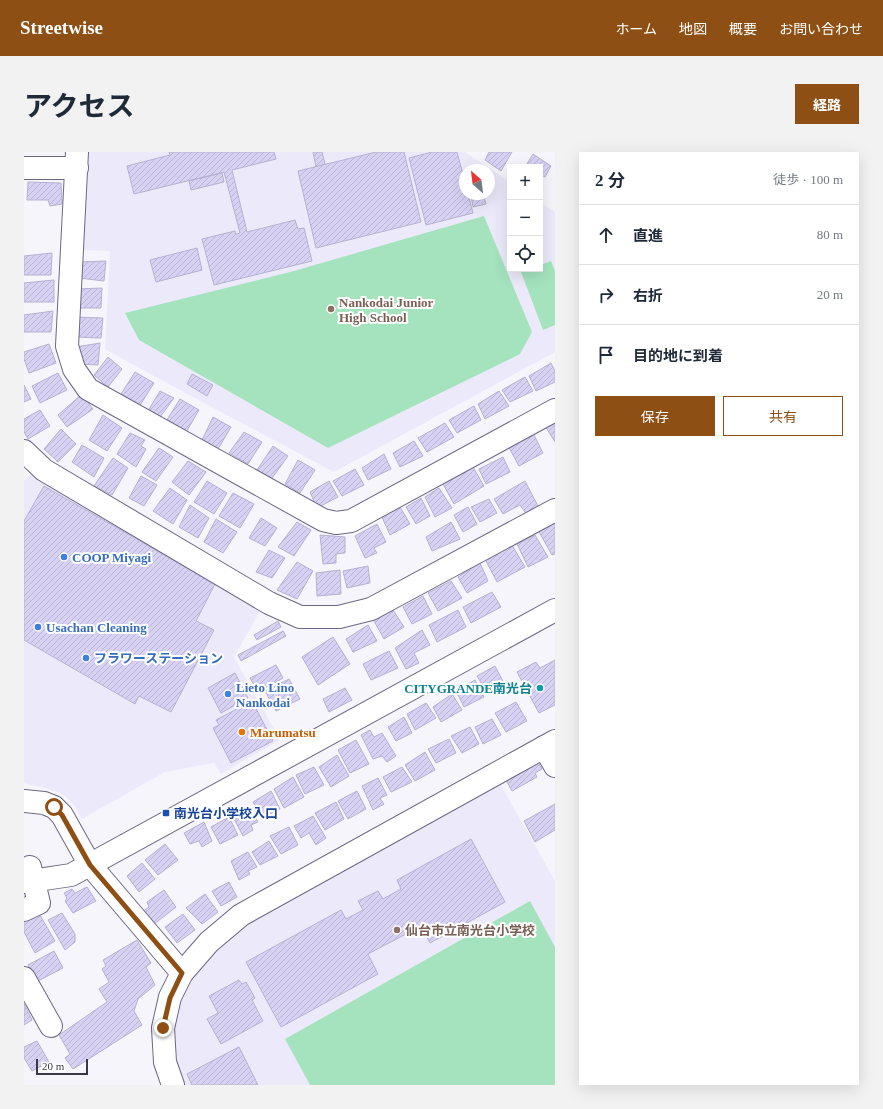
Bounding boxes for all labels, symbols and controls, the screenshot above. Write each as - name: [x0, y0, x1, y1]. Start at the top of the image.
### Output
- text: Streetwise: [20, 17, 103, 38]
- text: ホーム: [615, 22, 657, 37]
- text: 地図: [679, 22, 707, 37]
- text: 概要: [729, 22, 757, 37]
- text: お問い合わせ: [779, 22, 863, 37]
- button: 経路: [795, 84, 859, 124]
- text: アクセス: [24, 91, 135, 122]
- north arrow: [459, 164, 495, 200]
- map controls: [507, 164, 543, 272]
- button: +: [507, 164, 543, 200]
- text: 2 分: [595, 171, 625, 190]
- text: 徒歩 · 100 m: [773, 172, 843, 187]
- button: −: [507, 200, 543, 236]
- icon: ahead: [595, 224, 617, 246]
- text: 80 m: [817, 227, 843, 242]
- text: 直進: [633, 228, 663, 244]
- button: locate: [507, 236, 543, 272]
- icon: right: [595, 284, 617, 306]
- text: 20 m: [817, 287, 843, 302]
- text: 右折: [633, 288, 663, 304]
- place label: Nankodai Junior High School: [339, 295, 434, 325]
- marker: Nankodai Junior High School: [326, 304, 336, 314]
- icon: arrive: [595, 344, 617, 366]
- text: 目的地に到着: [633, 348, 723, 364]
- button: 保存: [595, 396, 715, 436]
- button: 共有: [723, 396, 843, 436]
- place label: COOP Miyagi: [72, 550, 151, 565]
- marker: COOP Miyagi: [59, 552, 69, 562]
- place label: Usachan Cleaning: [46, 620, 147, 635]
- marker: Usachan Cleaning: [33, 622, 43, 632]
- place label: フラワーステーション: [94, 651, 223, 666]
- marker: フラワーステーション: [81, 653, 91, 663]
- place label: Lieto Lino Nankodai: [236, 680, 294, 710]
- place label: CITYGRANDE南光台: [404, 681, 532, 696]
- marker: CITYGRANDE南光台: [535, 683, 545, 693]
- marker: Lieto Lino Nankodai: [223, 689, 233, 699]
- place label: Marumatsu: [250, 725, 316, 740]
- marker: Marumatsu: [237, 727, 247, 737]
- route start: [45, 798, 63, 816]
- place label: 南光台小学校入口: [174, 806, 278, 821]
- marker: 南光台小学校入口: [161, 808, 171, 818]
- place label: 仙台市立南光台小学校: [405, 923, 535, 938]
- marker: 仙台市立南光台小学校: [392, 925, 402, 935]
- route end: [154, 1019, 172, 1037]
- scale bar: [36, 1057, 88, 1076]
- text: 20 m: [42, 1060, 64, 1072]

